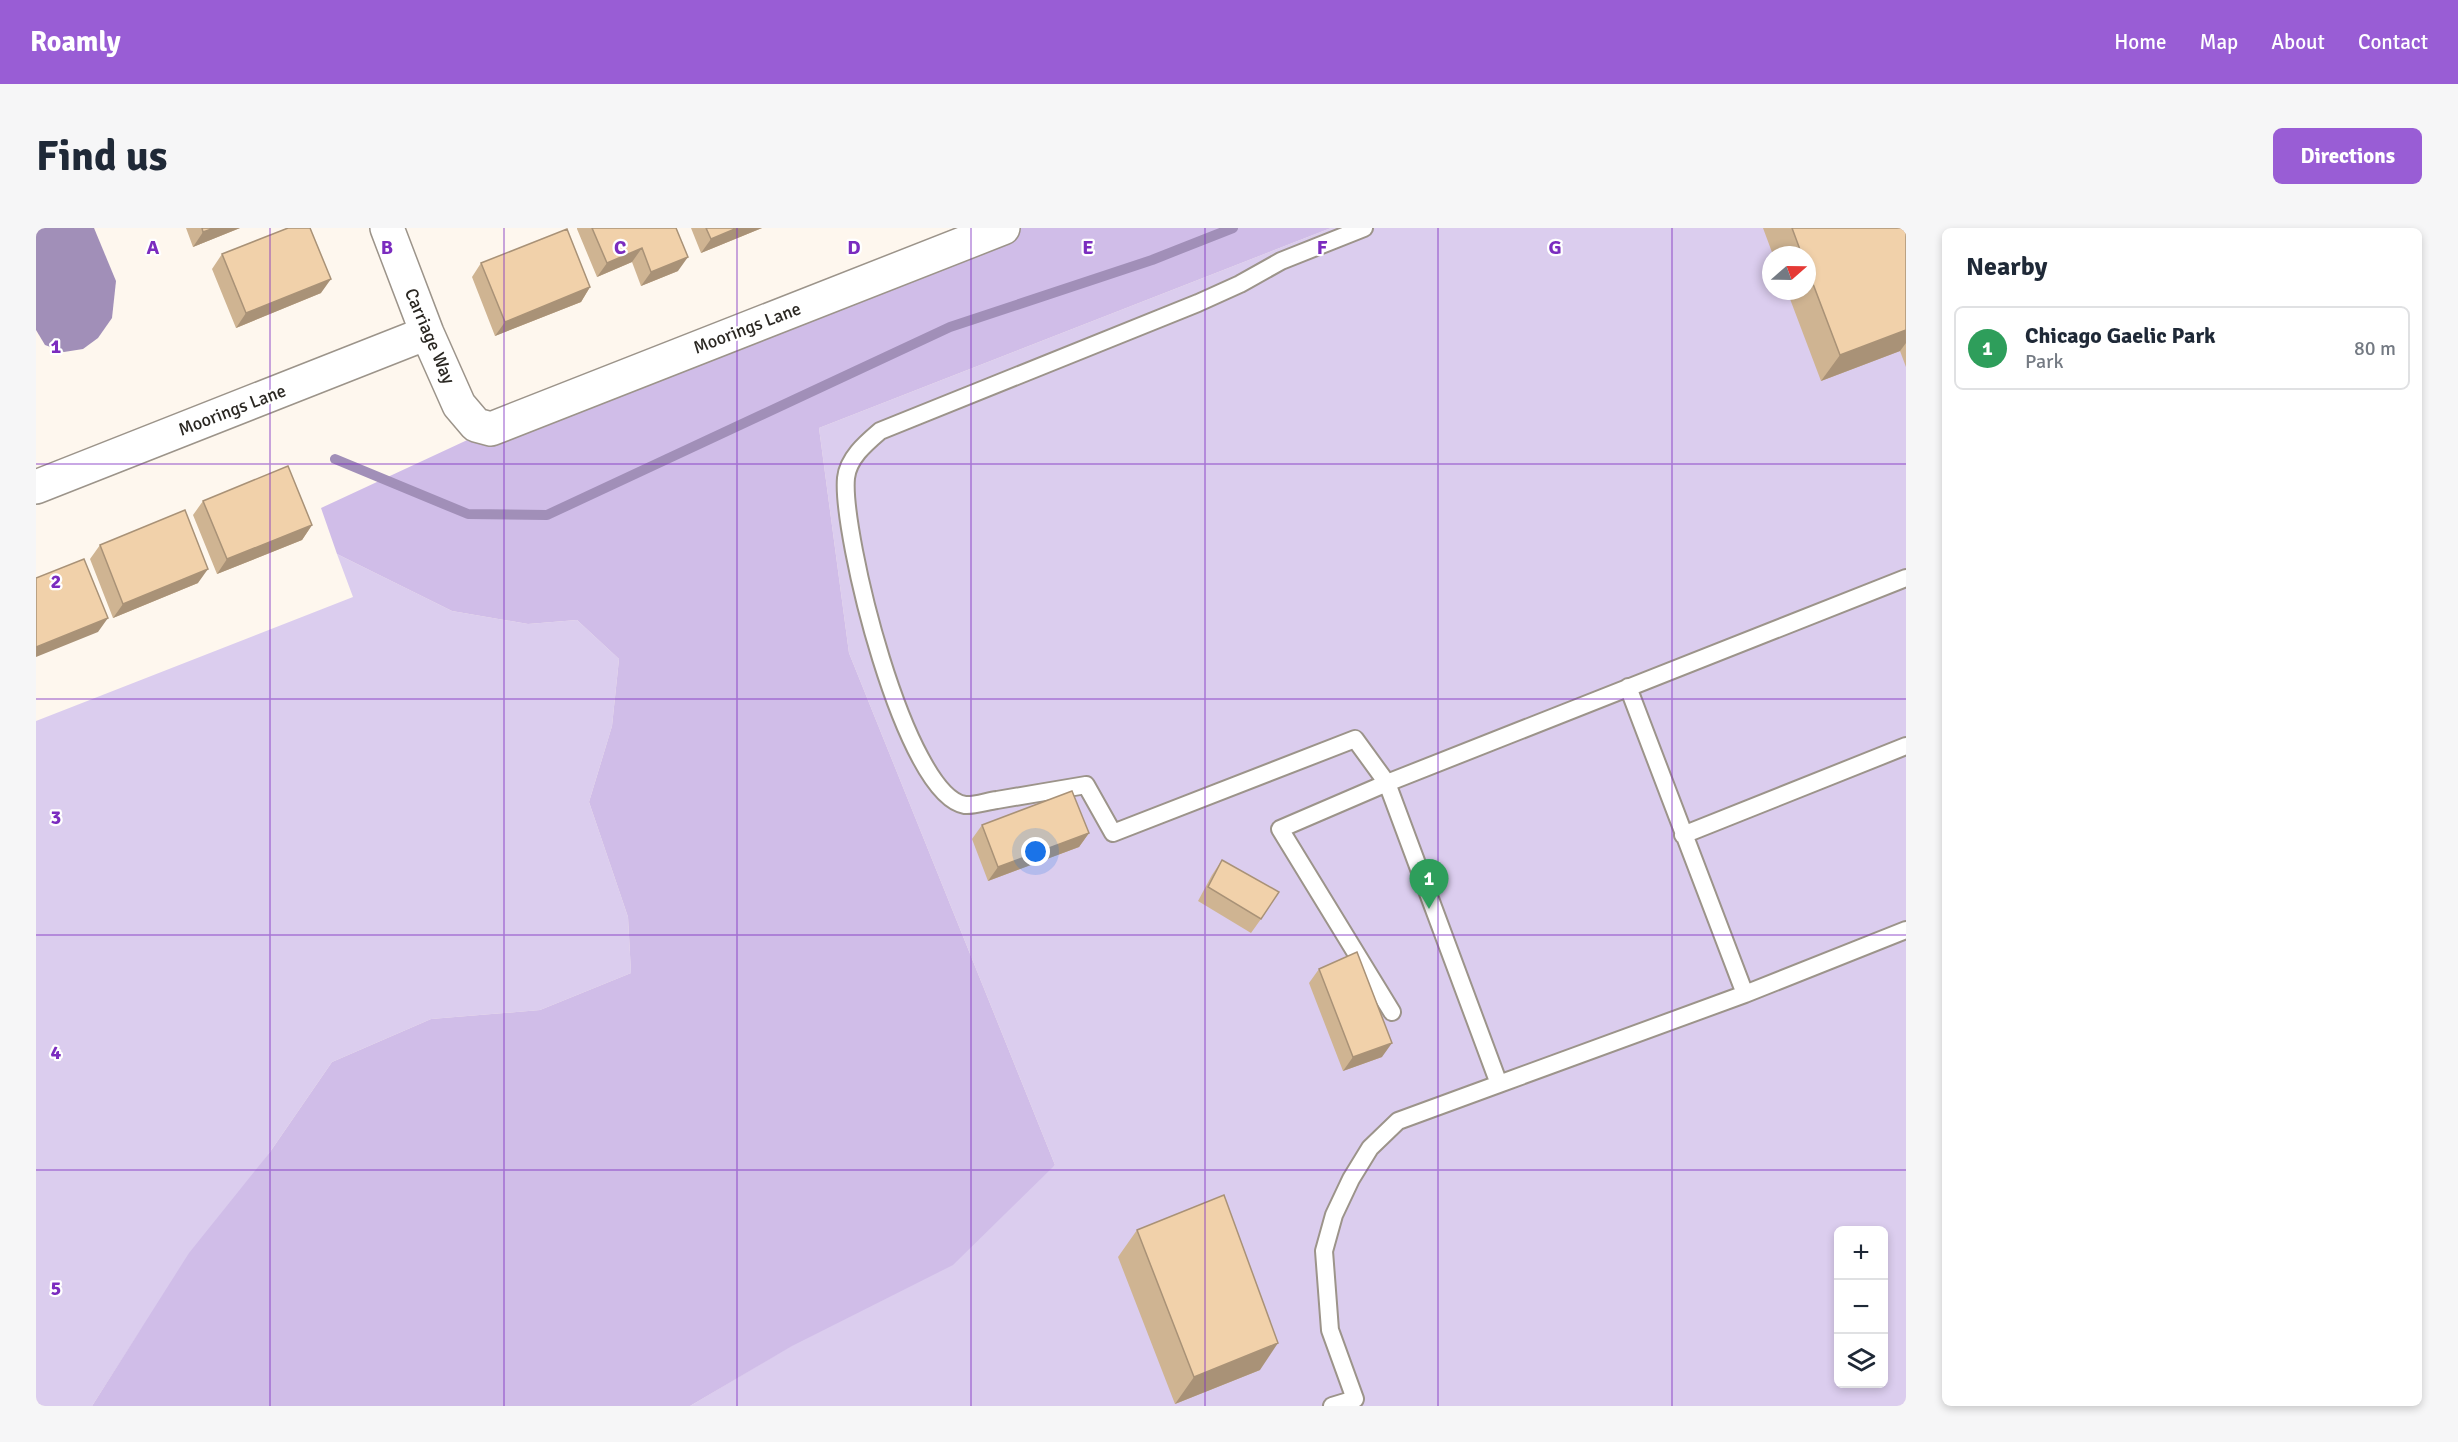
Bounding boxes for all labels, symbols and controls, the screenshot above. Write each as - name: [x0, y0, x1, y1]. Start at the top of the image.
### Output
- text: Roamly: [30, 25, 121, 59]
- text: Home: [2114, 29, 2167, 55]
- text: Map: [2200, 29, 2238, 55]
- text: About: [2271, 29, 2325, 55]
- text: Contact: [2358, 29, 2428, 55]
- button: Directions: [2273, 128, 2422, 184]
- text: Find us: [36, 131, 167, 182]
- text: A: [147, 235, 160, 260]
- text: B: [381, 235, 393, 260]
- text: C: [614, 235, 626, 260]
- text: D: [847, 235, 861, 260]
- text: E: [1082, 235, 1094, 260]
- text: F: [1317, 235, 1328, 260]
- text: G: [1548, 235, 1562, 260]
- north arrow: [1762, 246, 1816, 300]
- text: Nearby: [1966, 251, 2047, 283]
- street label: Carriage Way: [400, 285, 460, 388]
- street label: Moorings Lane: [690, 297, 804, 359]
- text: Chicago Gaelic Park: [2025, 322, 2216, 349]
- text: 1: [51, 334, 62, 359]
- text: 1: [1982, 336, 1993, 361]
- text: 80 m: [2354, 336, 2396, 361]
- text: Park: [2025, 349, 2063, 374]
- street label: Moorings Lane: [175, 379, 289, 441]
- text: 2: [51, 569, 61, 594]
- text: 3: [51, 805, 61, 830]
- your location: [1021, 837, 1050, 866]
- pin: 1: [1410, 860, 1448, 909]
- text: 4: [51, 1040, 62, 1065]
- map controls: [1834, 1226, 1888, 1388]
- button: +: [1834, 1226, 1888, 1280]
- text: 5: [51, 1276, 61, 1301]
- button: −: [1834, 1280, 1888, 1334]
- button: layers: [1834, 1334, 1888, 1388]

